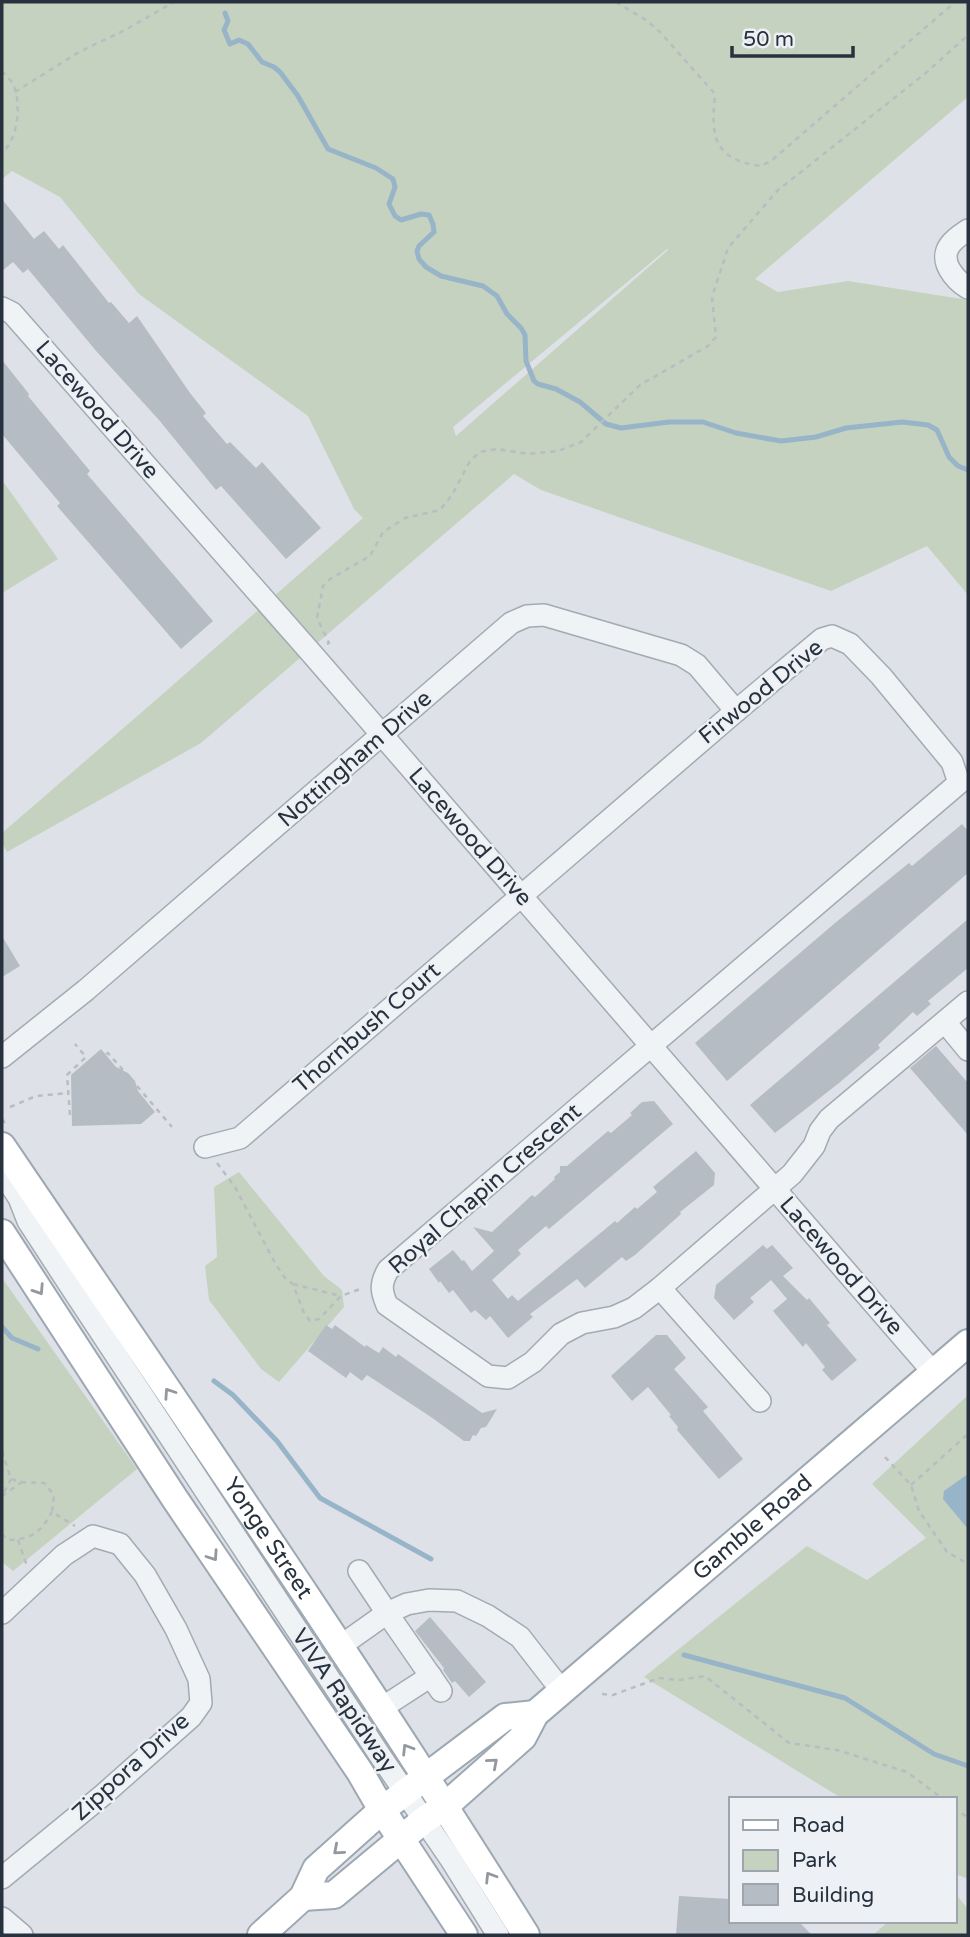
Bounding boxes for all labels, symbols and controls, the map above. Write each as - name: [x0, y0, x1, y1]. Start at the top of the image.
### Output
- scale bar: [732, 14, 853, 58]
- text: 50 m: [743, 27, 794, 52]
- street label: Lacewood Drive: [29, 335, 165, 485]
- street label: Firwood Drive: [693, 633, 829, 751]
- street label: Nottingham Drive: [272, 685, 438, 833]
- street label: Lacewood Drive: [402, 762, 538, 912]
- street label: Thornbush Court: [288, 956, 446, 1099]
- street label: Royal Chapin Crescent: [383, 1098, 587, 1280]
- street label: Lacewood Drive: [773, 1191, 909, 1341]
- one-way arrow: [31, 1282, 43, 1295]
- one-way arrow: [165, 1388, 177, 1401]
- street label: Gamble Road: [687, 1469, 818, 1587]
- street label: Yonge Street: [217, 1472, 319, 1605]
- one-way arrow: [205, 1548, 217, 1561]
- street label: VIVA Rapidway: [285, 1624, 403, 1778]
- street label: Zippora Drive: [67, 1707, 195, 1827]
- one-way arrow: [402, 1744, 415, 1757]
- one-way arrow: [485, 1759, 498, 1771]
- legend: [729, 1797, 956, 1923]
- text: Road: [792, 1813, 845, 1838]
- one-way arrow: [333, 1842, 346, 1854]
- text: Park: [792, 1848, 837, 1873]
- one-way arrow: [485, 1872, 498, 1885]
- text: Building: [792, 1883, 874, 1908]

